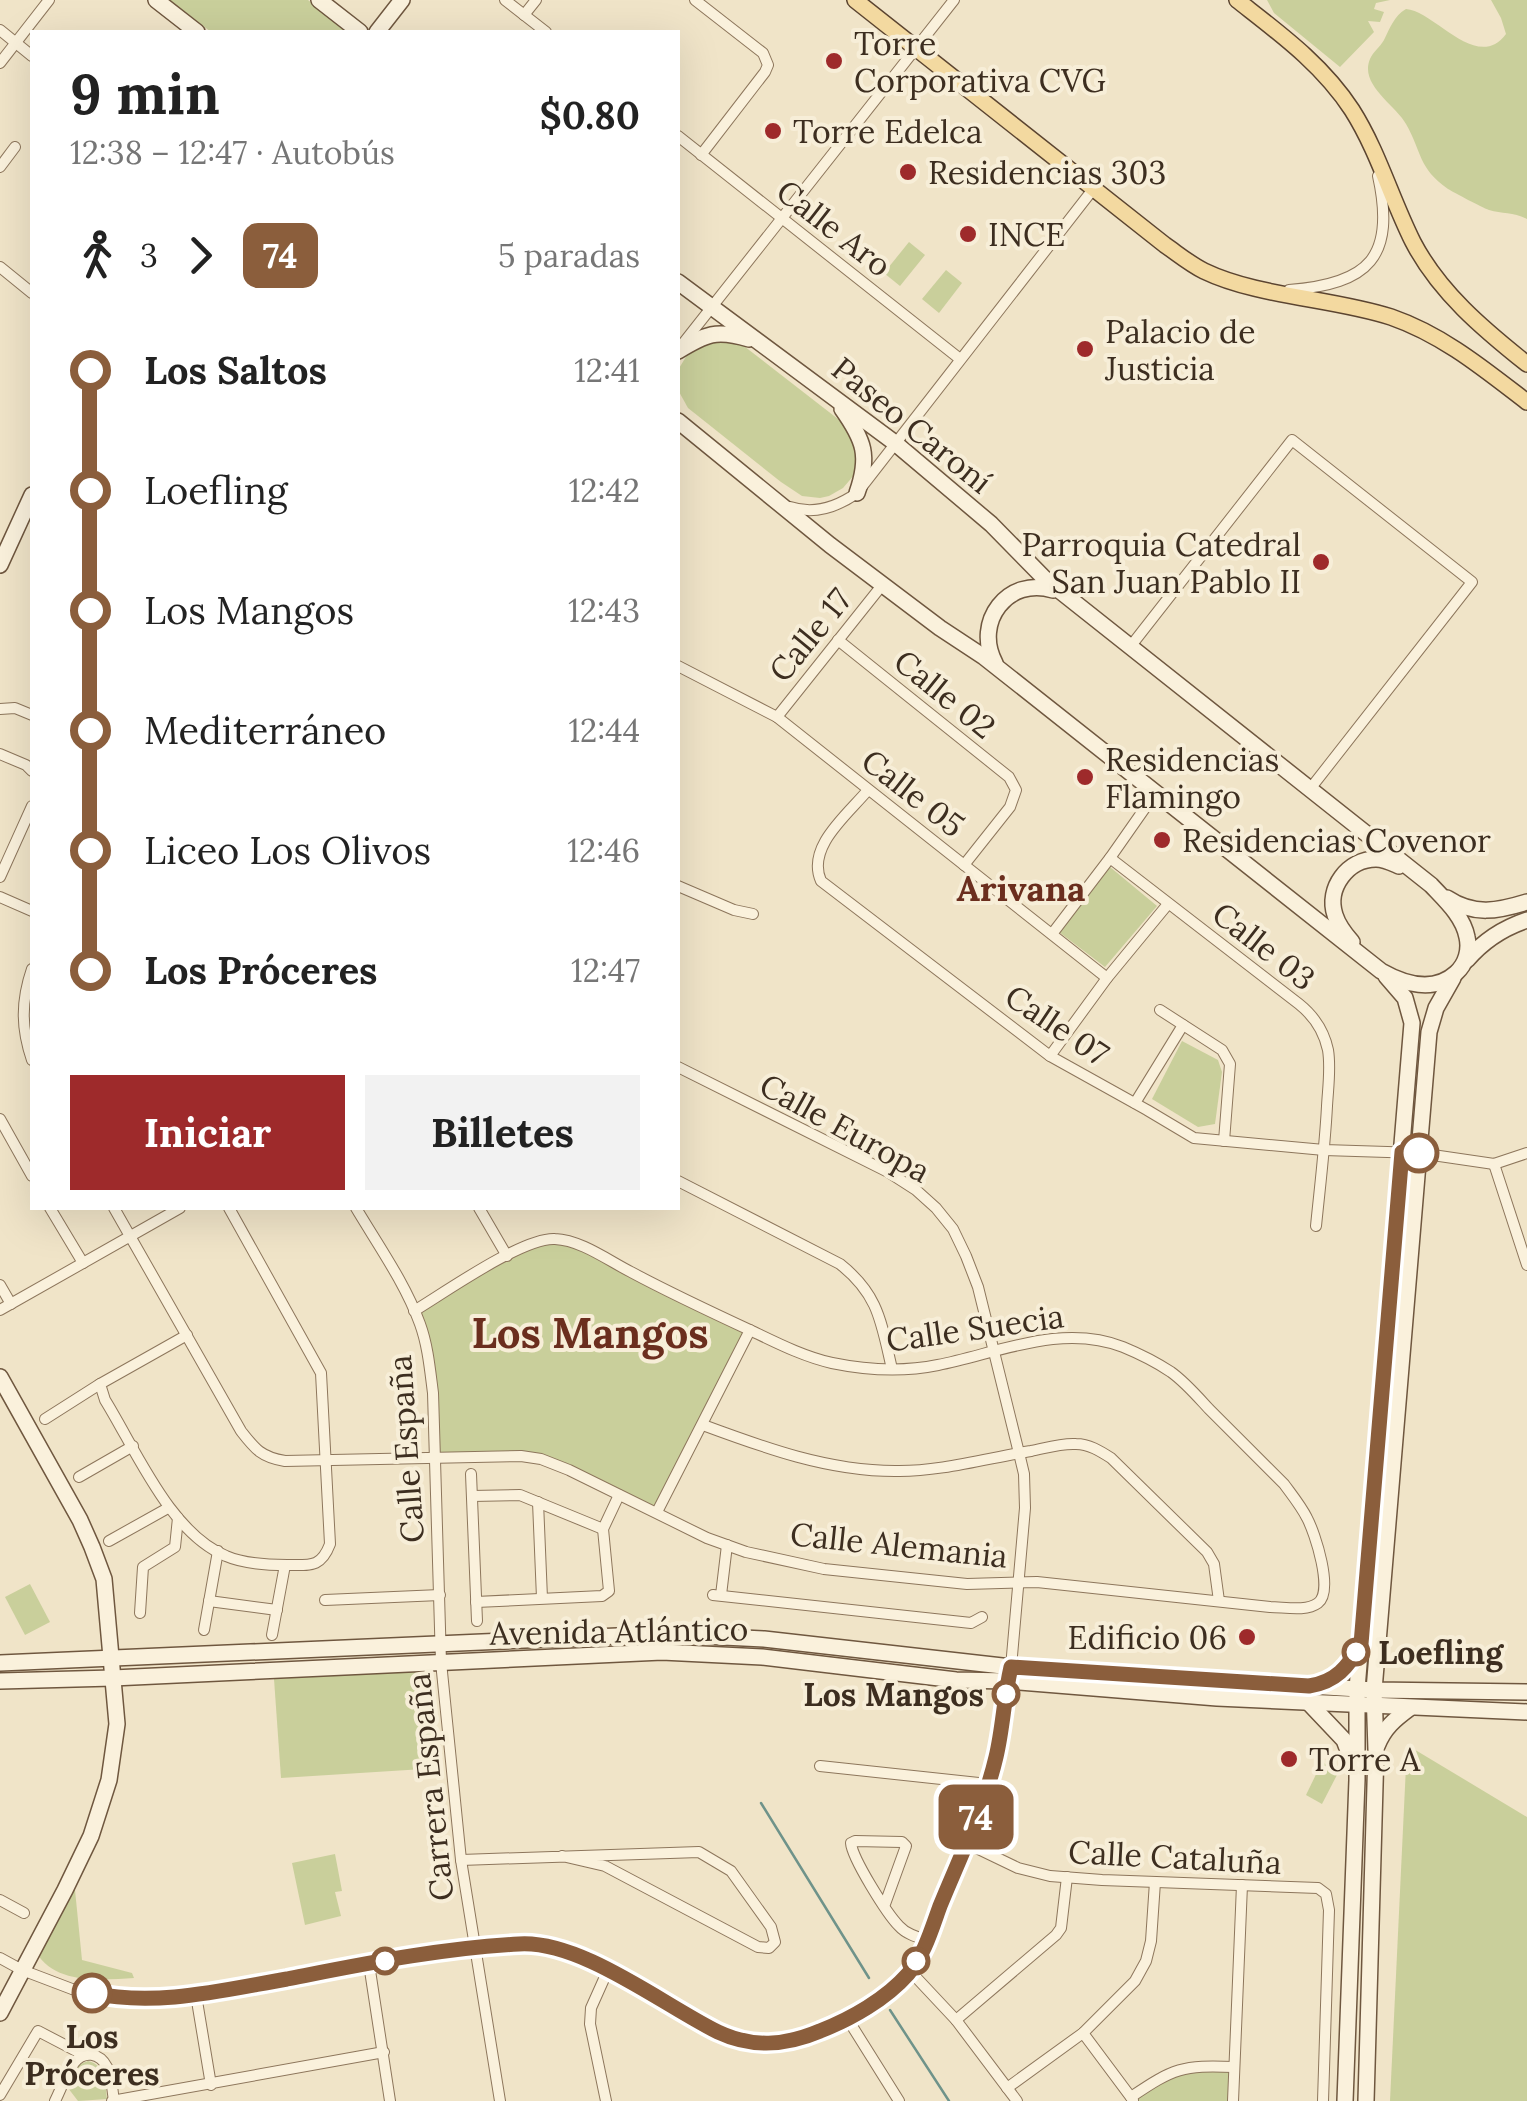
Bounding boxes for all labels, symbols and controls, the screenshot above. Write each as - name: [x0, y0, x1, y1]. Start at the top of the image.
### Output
- place label: Torre Corporativa CVG: [854, 23, 1106, 101]
- marker: Torre Corporativa CVG: [823, 50, 845, 72]
- text: 9 min: [70, 59, 220, 129]
- text: $0.80: [539, 91, 640, 139]
- place label: Torre Edelca: [793, 111, 982, 152]
- marker: Torre Edelca: [762, 120, 784, 142]
- text: 12:38 – 12:47 · Autobús: [70, 132, 395, 173]
- place label: Residencias 303: [928, 152, 1166, 193]
- marker: Residencias 303: [897, 161, 919, 183]
- street label: Calle Aro: [768, 170, 900, 286]
- place label: INCE: [988, 214, 1065, 255]
- marker: INCE: [957, 223, 979, 245]
- icon: walk: [70, 228, 125, 283]
- icon: forward: [173, 228, 228, 283]
- text: 74: [263, 233, 298, 278]
- text: 3: [140, 235, 158, 276]
- text: 5 paradas: [498, 235, 640, 276]
- place label: Palacio de Justicia: [1104, 311, 1256, 389]
- marker: Palacio de Justicia: [1074, 338, 1096, 360]
- text: Los Saltos: [144, 346, 327, 394]
- street label: Paseo Caroní: [824, 348, 1000, 502]
- text: 12:41: [574, 350, 640, 391]
- text: Loefling: [144, 466, 288, 514]
- text: 12:42: [569, 470, 640, 511]
- place label: Parroquia Catedral San Juan Pablo II: [1021, 524, 1301, 602]
- marker: Parroquia Catedral San Juan Pablo II: [1310, 551, 1332, 573]
- street label: Calle 17: [760, 580, 860, 690]
- text: Los Mangos: [144, 586, 354, 634]
- text: 12:43: [568, 590, 640, 631]
- street label: Calle 02: [886, 641, 1004, 747]
- text: Mediterráneo: [144, 706, 386, 754]
- text: 12:44: [568, 710, 640, 751]
- place label: Residencias Flamingo: [1105, 739, 1279, 817]
- street label: Calle 05: [853, 740, 973, 846]
- marker: Residencias Flamingo: [1074, 766, 1096, 788]
- place label: Residencias Covenor: [1182, 820, 1491, 861]
- text: Liceo Los Olivos: [144, 826, 431, 874]
- marker: Residencias Covenor: [1151, 829, 1173, 851]
- text: 12:46: [567, 830, 640, 871]
- district label: Arivana: [957, 866, 1085, 911]
- street label: Calle 03: [1204, 893, 1324, 999]
- text: Los Próceres: [144, 946, 378, 994]
- text: 12:47: [571, 950, 640, 991]
- street label: Calle 07: [997, 976, 1117, 1075]
- street label: Calle Europa: [753, 1064, 937, 1192]
- button: Iniciar: [70, 1075, 345, 1190]
- button: Billetes: [365, 1075, 640, 1190]
- unlabelled marker: [1400, 1134, 1438, 1172]
- street label: Calle Suecia: [884, 1295, 1066, 1361]
- district label: Los Mangos: [471, 1306, 709, 1360]
- street label: Calle España: [379, 1354, 433, 1544]
- street label: Calle Alemania: [788, 1513, 1010, 1577]
- street label: Avenida Atlántico: [488, 1608, 749, 1654]
- place label: Edificio 06: [1068, 1617, 1227, 1658]
- marker: Edificio 06: [1236, 1626, 1258, 1648]
- place label: Loefling: [1378, 1632, 1504, 1673]
- marker: Loefling: [1343, 1639, 1369, 1665]
- street label: Carrera España: [398, 1671, 462, 1903]
- place label: Los Mangos: [803, 1674, 984, 1715]
- marker: Los Mangos: [993, 1681, 1019, 1707]
- place label: Torre A: [1309, 1739, 1421, 1780]
- marker: Torre A: [1278, 1748, 1300, 1770]
- line badge: 74: [931, 1784, 1021, 1850]
- text: 74: [959, 1795, 993, 1840]
- street label: Calle Cataluña: [1067, 1831, 1283, 1883]
- unlabelled marker: [372, 1948, 398, 1974]
- unlabelled marker: [903, 1948, 929, 1974]
- marker: Los Próceres: [73, 1974, 111, 2012]
- place label: Los Próceres: [24, 2016, 160, 2094]

